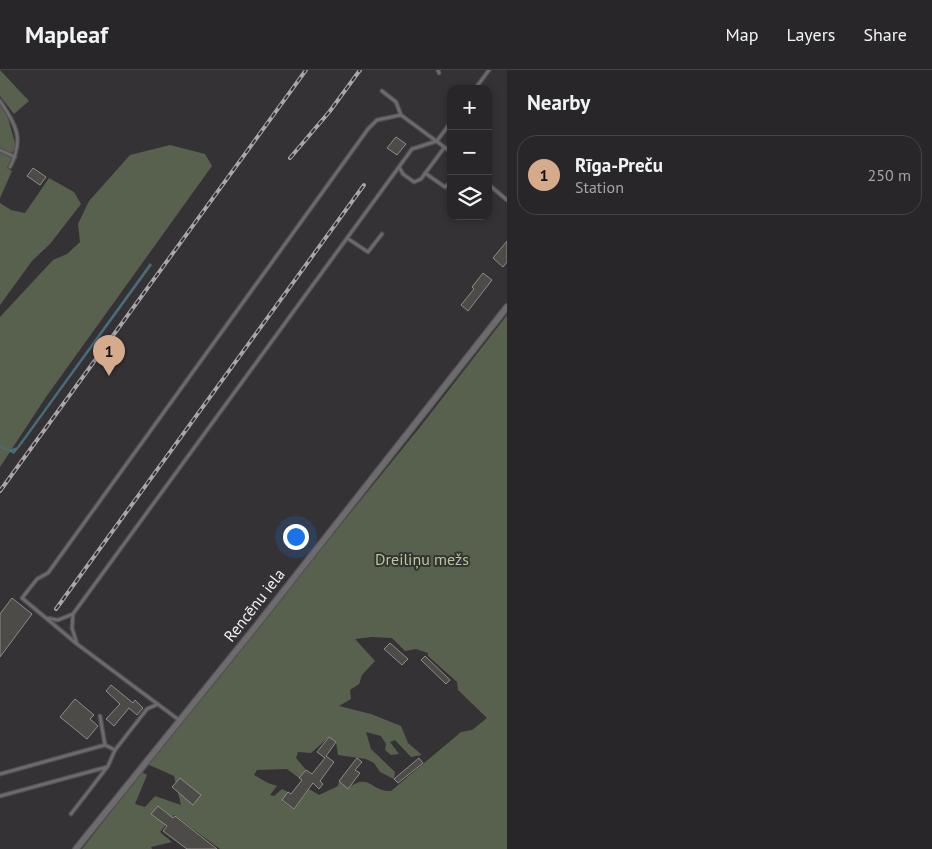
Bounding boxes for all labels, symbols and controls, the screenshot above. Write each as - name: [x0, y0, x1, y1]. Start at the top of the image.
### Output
- text: Mapleaf: [25, 19, 108, 50]
- text: Map: [726, 23, 758, 46]
- text: Layers: [786, 23, 835, 46]
- text: Share: [863, 23, 907, 46]
- map controls: [447, 85, 492, 220]
- button: +: [447, 85, 492, 130]
- text: Nearby: [527, 89, 590, 116]
- button: −: [447, 130, 492, 175]
- text: Rīga-Preču: [575, 153, 663, 177]
- text: 1: [539, 165, 549, 185]
- text: 250 m: [868, 165, 911, 185]
- button: layers: [447, 175, 492, 220]
- text: Station: [575, 177, 624, 197]
- pin: 1: [93, 335, 125, 376]
- your location: [283, 524, 309, 550]
- park label: Dreiliņu mežs: [375, 549, 469, 569]
- street label: Rencēnu iela: [219, 564, 289, 646]

